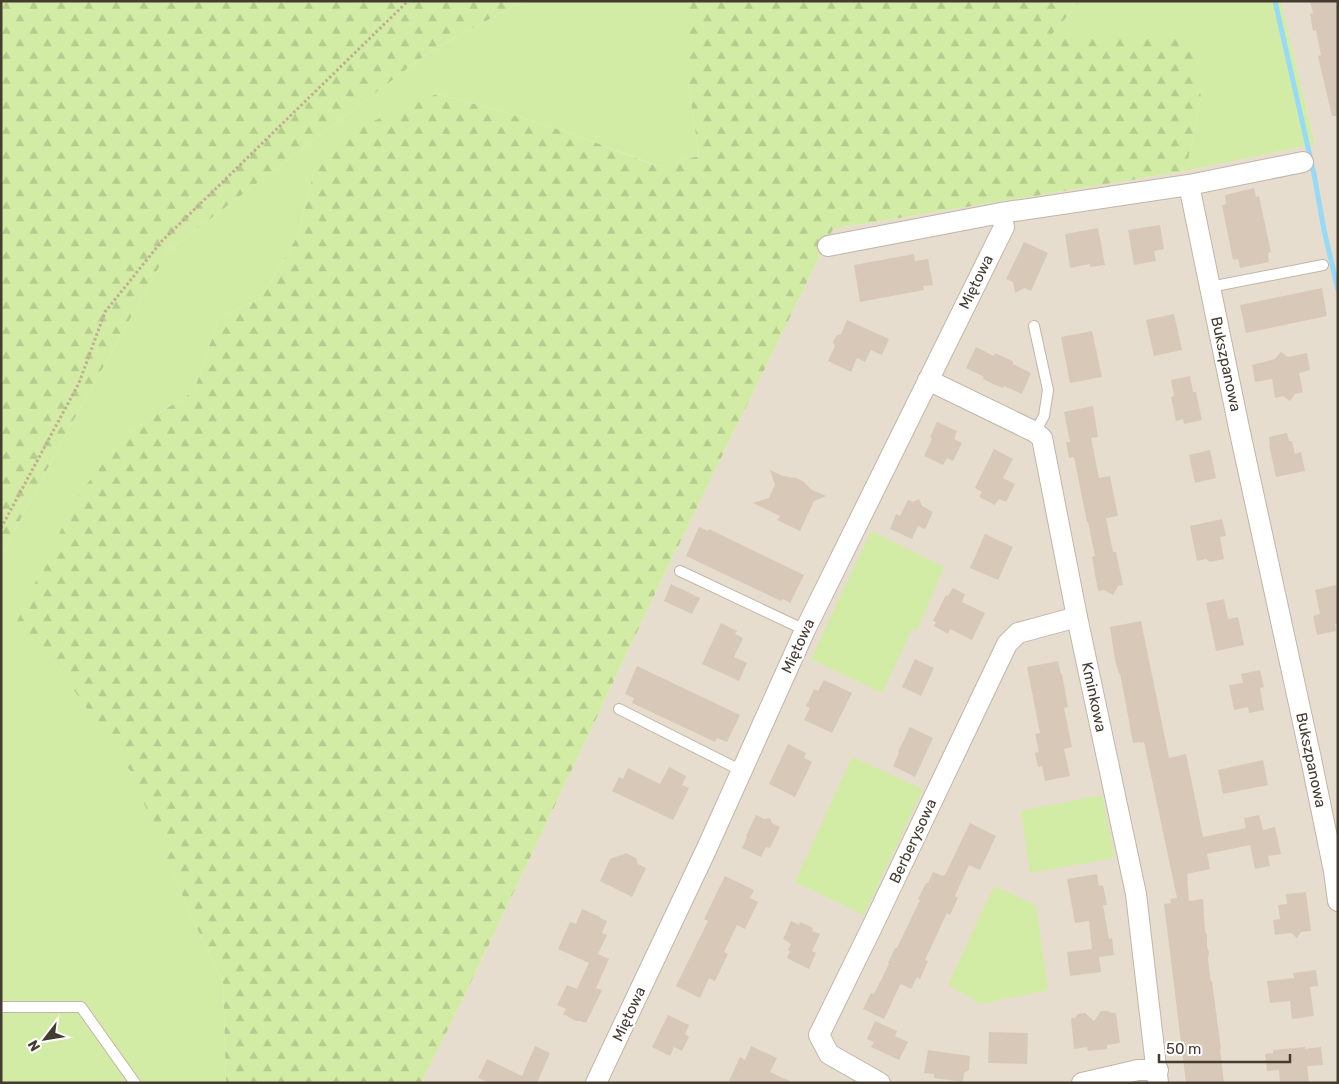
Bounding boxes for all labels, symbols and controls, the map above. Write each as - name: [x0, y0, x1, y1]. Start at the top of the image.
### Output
- street label: Miętowa: [955, 252, 997, 312]
- street label: Bukszpanowa: [1207, 315, 1245, 413]
- street label: Miętowa: [778, 616, 818, 676]
- street label: Kminkowa: [1078, 660, 1110, 734]
- street label: Bukszpanowa: [1292, 711, 1330, 809]
- street label: Berberysowa: [886, 796, 940, 886]
- street label: Miętowa: [609, 984, 649, 1044]
- north arrow: [20, 1014, 70, 1064]
- scale bar: [1159, 1032, 1290, 1064]
- text: N: [24, 1037, 44, 1054]
- text: 50 m: [1166, 1040, 1201, 1058]

